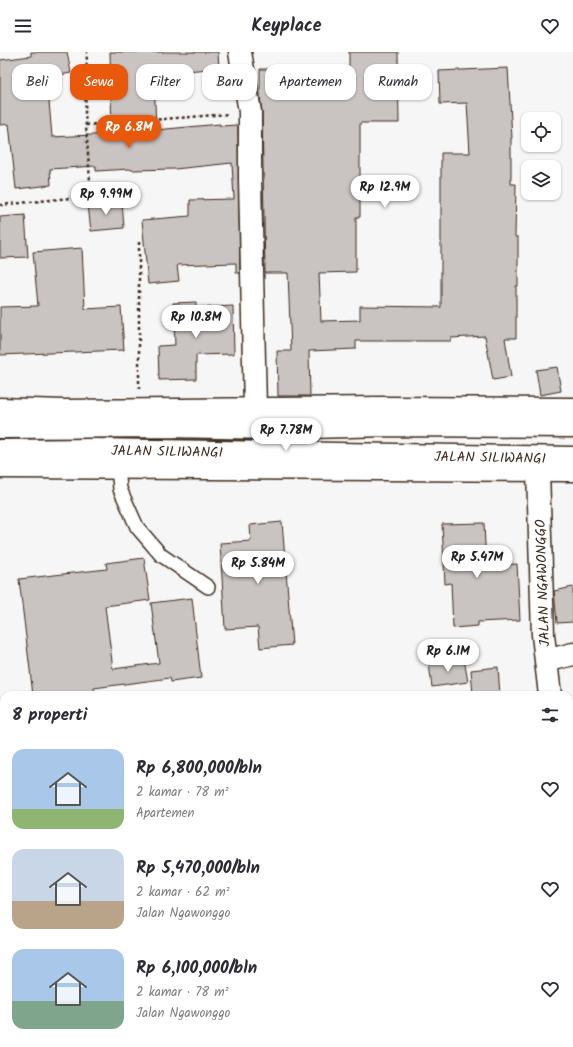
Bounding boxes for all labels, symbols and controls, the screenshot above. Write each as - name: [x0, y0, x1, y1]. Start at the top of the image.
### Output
- text: Keyplace: [251, 12, 322, 41]
- icon: menu: [12, 15, 34, 37]
- icon: heart: [539, 15, 561, 37]
- chip: Beli: [12, 64, 62, 100]
- chip: Sewa: [70, 64, 128, 100]
- chip: Filter: [136, 64, 194, 100]
- chip: Baru: [202, 64, 257, 100]
- chip: Apartemen: [265, 64, 356, 100]
- chip: Rumah: [364, 64, 432, 100]
- map controls: [521, 112, 561, 200]
- button: locate: [521, 112, 561, 152]
- pin: Rp 6.8M: [92, 115, 166, 149]
- text: Rp 6.8M: [105, 117, 153, 138]
- button: layers: [521, 160, 561, 200]
- pin: Rp 12.9M: [344, 175, 426, 209]
- text: Rp 12.9M: [360, 177, 410, 198]
- pin: Rp 9.99M: [65, 182, 147, 216]
- text: Rp 9.99M: [80, 184, 132, 205]
- pin: Rp 10.8M: [155, 305, 237, 339]
- text: Rp 10.8M: [171, 307, 222, 328]
- pin: Rp 7.78M: [245, 418, 327, 452]
- text: Rp 7.78M: [260, 420, 312, 441]
- street label: JALAN SILIWANGI: [111, 440, 223, 464]
- street label: JALAN SILIWANGI: [434, 446, 546, 470]
- street label: JALAN NGAWONGGO: [530, 518, 556, 647]
- pin: Rp 5.47M: [436, 545, 518, 579]
- text: Rp 5.47M: [451, 547, 503, 568]
- pin: Rp 5.84M: [217, 551, 299, 585]
- text: Rp 5.84M: [231, 553, 285, 574]
- pin: Rp 6.1M: [411, 639, 485, 673]
- text: Rp 6.1M: [426, 641, 470, 662]
- text: 8 properti: [12, 702, 87, 729]
- icon: filters: [539, 704, 561, 726]
- text: Rp 6,800,000/bln: [136, 755, 262, 782]
- icon: home: [44, 765, 92, 813]
- icon: heart: [539, 778, 561, 800]
- text: 2 kamar · 78 m²: [136, 782, 229, 803]
- text: Apartemen: [136, 803, 195, 824]
- text: Rp 5,470,000/bln: [136, 855, 260, 882]
- icon: home: [44, 865, 92, 913]
- icon: heart: [539, 878, 561, 900]
- text: 2 kamar · 62 m²: [136, 882, 230, 903]
- text: Jalan Ngawonggo: [136, 903, 230, 924]
- text: Rp 6,100,000/bln: [136, 955, 257, 982]
- icon: home: [44, 965, 92, 1013]
- icon: heart: [539, 978, 561, 1000]
- text: 2 kamar · 78 m²: [136, 982, 229, 1003]
- text: Jalan Ngawonggo: [136, 1003, 230, 1024]

